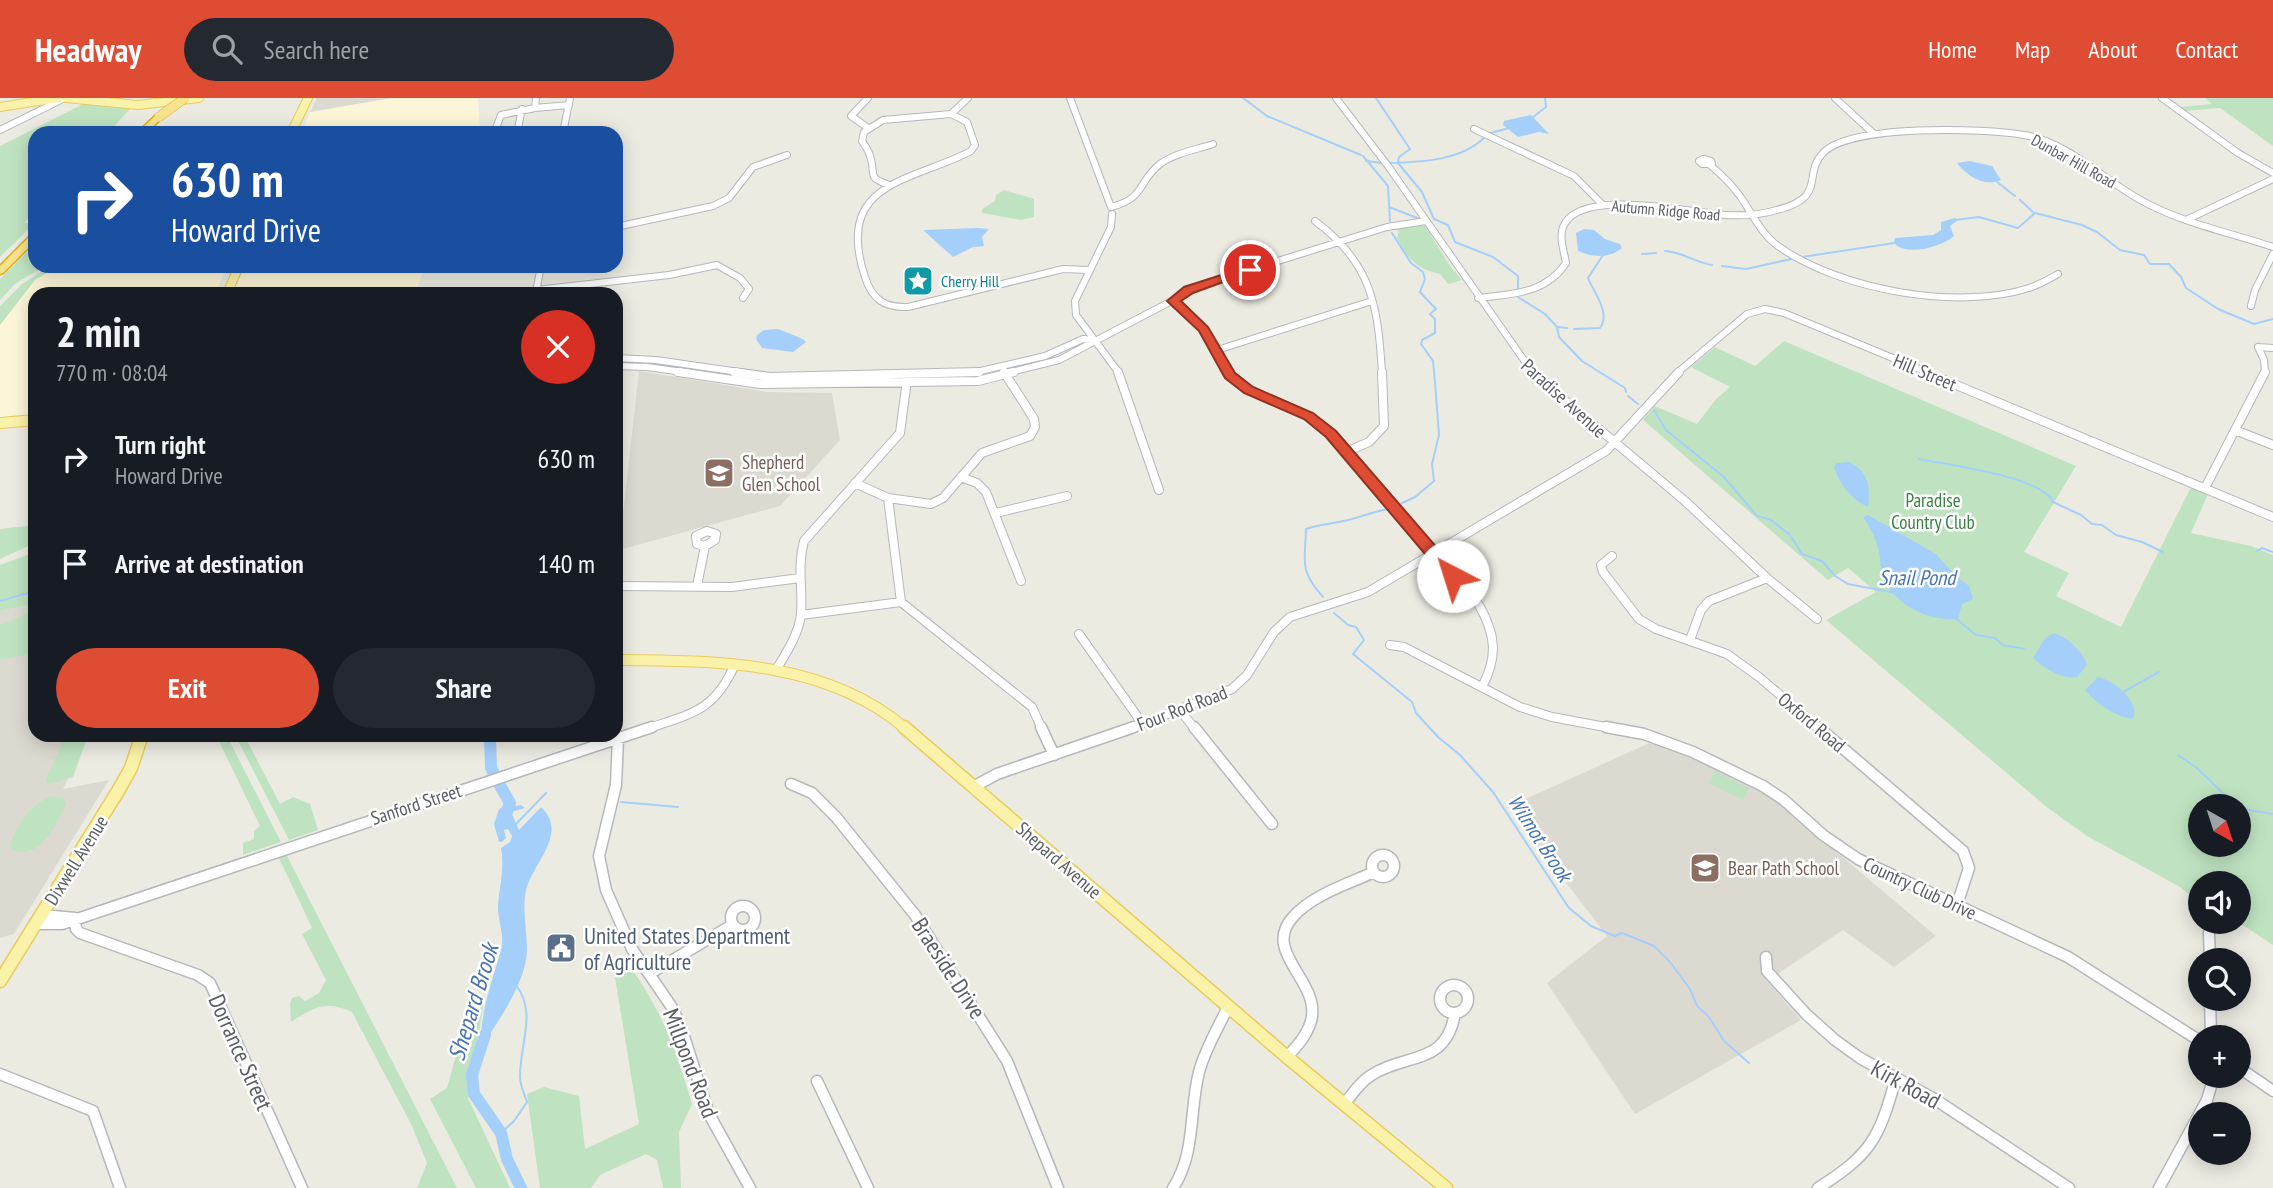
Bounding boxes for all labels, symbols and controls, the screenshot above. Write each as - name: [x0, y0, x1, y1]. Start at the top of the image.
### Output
- search box: [184, 18, 674, 81]
- text: Headway: [35, 28, 142, 71]
- icon: search: [208, 30, 246, 68]
- text: Search here: [264, 33, 369, 66]
- text: Home: [1928, 34, 1977, 65]
- text: Map: [2015, 34, 2050, 65]
- text: About: [2088, 34, 2137, 65]
- text: Contact: [2175, 34, 2238, 65]
- street label: Dunbar Hill Road: [2028, 130, 2120, 192]
- text: 630 m: [171, 147, 284, 211]
- icon: right: [56, 154, 147, 245]
- street label: Autumn Ridge Road: [1611, 195, 1721, 225]
- text: Howard Drive: [171, 209, 321, 251]
- pin: [1220, 240, 1280, 300]
- icon: arrive: [1231, 251, 1269, 289]
- place icon: Cherry Hill: [901, 264, 935, 298]
- place label: Cherry Hill: [941, 271, 999, 291]
- text: 2 min: [56, 304, 141, 359]
- button: close: [521, 310, 595, 384]
- street label: Hill Street: [1890, 348, 1961, 396]
- street label: Paradise Avenue: [1516, 353, 1612, 443]
- text: 770 m · 08:04: [56, 358, 168, 387]
- text: Turn right: [115, 428, 206, 461]
- icon: right: [56, 440, 94, 478]
- text: 630 m: [537, 442, 595, 475]
- place label: Shepherd Glen School: [742, 450, 821, 496]
- school or university icon: Shepherd Glen School: [702, 456, 736, 490]
- text: Howard Drive: [115, 461, 223, 490]
- park label: Paradise Country Club: [1891, 488, 1975, 534]
- position arrow: [1416, 539, 1490, 613]
- icon: arrive: [56, 545, 94, 583]
- text: Arrive at destination: [115, 547, 304, 580]
- text: 140 m: [537, 547, 595, 580]
- water label: Snail Pond: [1879, 564, 1958, 591]
- button: Exit: [56, 648, 319, 728]
- button: Share: [333, 648, 595, 728]
- street label: Four Rod Road: [1133, 680, 1231, 736]
- street label: Oxford Road: [1773, 687, 1851, 757]
- street label: Sanford Street: [368, 778, 465, 830]
- water label: Wilmot Brook: [1502, 789, 1580, 889]
- north arrow: [2188, 794, 2250, 858]
- map controls: [2188, 794, 2251, 1165]
- street label: Dixwell Avenue: [39, 811, 113, 909]
- street label: Shepard Avenue: [1011, 816, 1107, 904]
- school or university icon: Bear Path School: [1688, 851, 1722, 885]
- street label: Country Club Drive: [1860, 851, 1981, 925]
- place label: Bear Path School: [1728, 856, 1840, 880]
- button: sound: [2188, 871, 2251, 934]
- street label: Braeside Drive: [906, 912, 992, 1024]
- place label: United States Department of Agriculture: [584, 921, 791, 976]
- public building icon: United States Department of Agriculture: [544, 931, 578, 965]
- water label: Shepard Brook: [441, 937, 506, 1064]
- button: search: [2188, 948, 2251, 1011]
- street label: Dorrance Street: [203, 990, 280, 1115]
- street label: Millpond Road: [657, 1004, 725, 1122]
- button: +: [2188, 1025, 2251, 1088]
- street label: Kirk Road: [1866, 1053, 1946, 1115]
- button: −: [2188, 1102, 2251, 1165]

